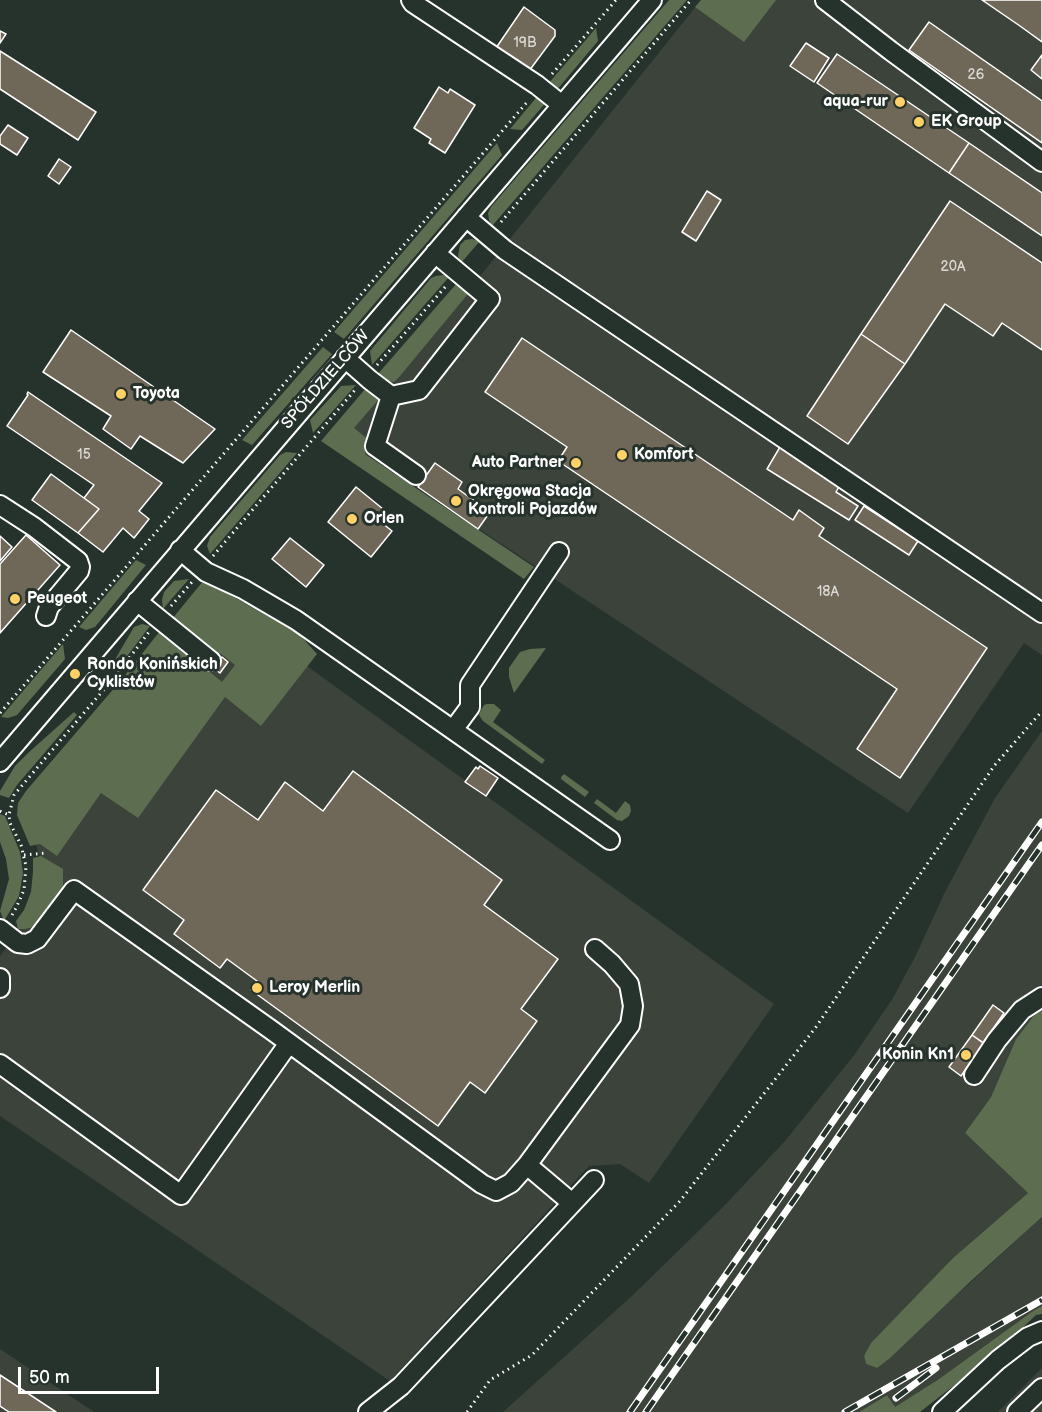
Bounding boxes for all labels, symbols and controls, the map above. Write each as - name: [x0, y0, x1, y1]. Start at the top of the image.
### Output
- house number: 19B: [513, 35, 537, 51]
- house number: 26: [968, 67, 984, 83]
- place label: aqua-rur: [823, 92, 888, 112]
- marker: aqua-rur: [893, 95, 907, 109]
- place label: EK Group: [931, 112, 1002, 132]
- marker: EK Group: [912, 115, 926, 129]
- house number: 20A: [940, 259, 966, 275]
- street label: SPÓŁDZIELCÓW: [278, 327, 374, 433]
- place label: Toyota: [133, 384, 180, 404]
- marker: Toyota: [114, 387, 128, 401]
- place label: Komfort: [634, 445, 693, 465]
- house number: 15: [77, 447, 91, 463]
- marker: Komfort: [615, 448, 629, 462]
- place label: Auto Partner: [472, 453, 564, 473]
- marker: Auto Partner: [569, 456, 583, 470]
- place label: Okręgowa Stacja Kontroli Pojazdów: [468, 482, 597, 520]
- marker: Okręgowa Stacja Kontroli Pojazdów: [449, 494, 463, 508]
- place label: Orlen: [364, 509, 404, 529]
- marker: Orlen: [345, 512, 359, 526]
- house number: 18A: [817, 584, 839, 600]
- place label: Peugeot: [27, 589, 87, 609]
- marker: Peugeot: [8, 592, 22, 606]
- place label: Rondo Konińskich Cyklistów: [87, 655, 218, 693]
- marker: Rondo Konińskich Cyklistów: [68, 667, 82, 681]
- place label: Leroy Merlin: [269, 978, 360, 998]
- marker: Leroy Merlin: [250, 981, 264, 995]
- place label: Konin Kn1: [882, 1045, 954, 1065]
- marker: Konin Kn1: [959, 1048, 973, 1062]
- scale bar: [21, 1355, 162, 1393]
- text: 50 m: [29, 1367, 70, 1388]

